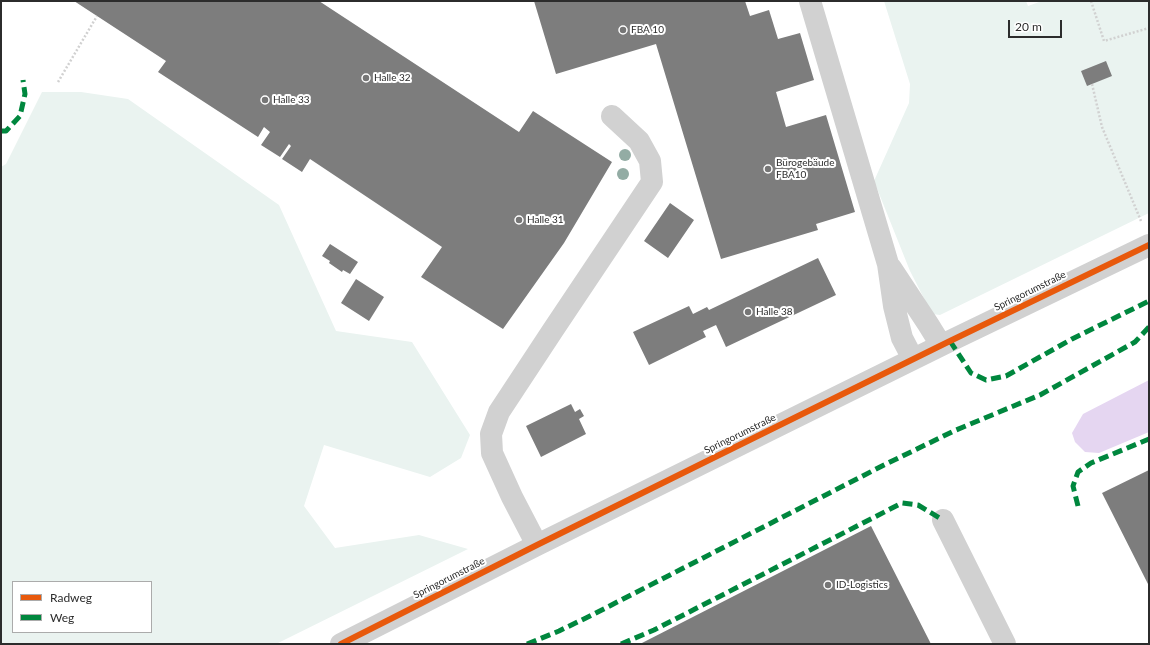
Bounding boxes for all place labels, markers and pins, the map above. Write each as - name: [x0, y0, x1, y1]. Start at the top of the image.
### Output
- place label: FBA 10: [631, 24, 664, 36]
- marker: FBA 10: [618, 25, 628, 35]
- place label: Halle 32: [374, 72, 411, 84]
- marker: Halle 32: [361, 73, 371, 83]
- place label: Halle 33: [273, 94, 310, 106]
- marker: Halle 33: [260, 95, 270, 105]
- place label: Bürogebäude FBA10: [776, 157, 834, 180]
- marker: Bürogebäude FBA10: [763, 164, 773, 174]
- place label: Halle 31: [527, 214, 564, 226]
- marker: Halle 31: [514, 215, 524, 225]
- place label: Halle 38: [756, 306, 793, 318]
- marker: Halle 38: [743, 307, 753, 317]
- place label: ID-Logistics: [836, 579, 888, 591]
- marker: ID-Logistics: [823, 580, 833, 590]

